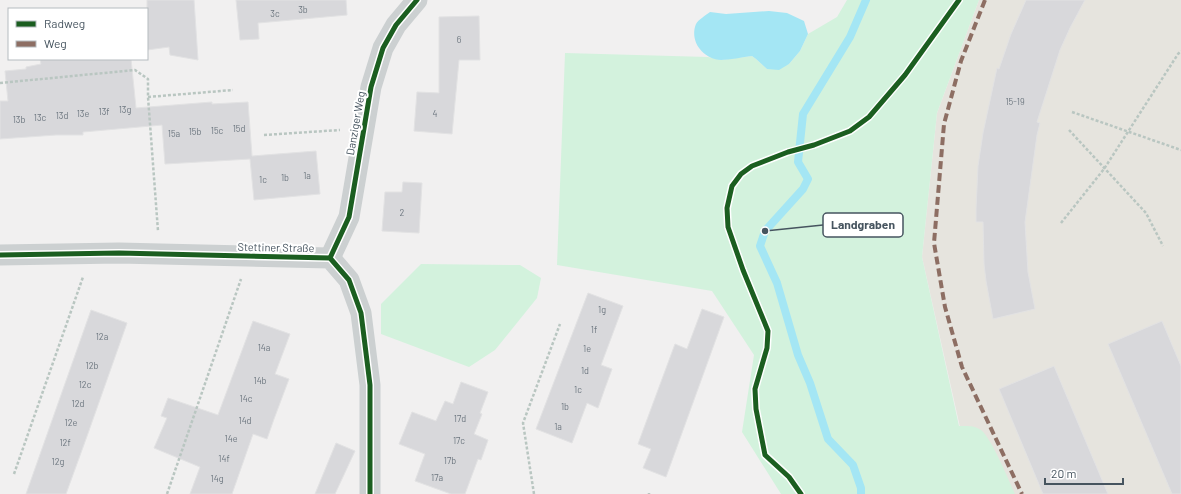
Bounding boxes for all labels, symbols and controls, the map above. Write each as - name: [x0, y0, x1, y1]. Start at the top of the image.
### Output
- house number: 3b: [298, 4, 308, 15]
- legend: [8, 8, 148, 60]
- house number: 3c: [270, 8, 280, 19]
- text: Radweg: [44, 16, 85, 30]
- house number: 6: [457, 34, 462, 45]
- text: Weg: [44, 36, 67, 50]
- street label: Danziger Weg: [343, 90, 367, 156]
- house number: 15-19: [1005, 96, 1025, 107]
- house number: 13g: [119, 104, 131, 115]
- house number: 13f: [99, 106, 110, 117]
- house number: 13e: [77, 108, 89, 119]
- house number: 4: [433, 108, 438, 119]
- house number: 13d: [56, 110, 68, 121]
- house number: 13c: [34, 112, 47, 123]
- house number: 13b: [13, 114, 25, 125]
- house number: 15d: [233, 123, 245, 134]
- house number: 15c: [211, 125, 224, 136]
- house number: 15b: [189, 126, 201, 137]
- house number: 15a: [168, 128, 180, 139]
- house number: 1a: [303, 170, 311, 181]
- house number: 1b: [281, 172, 289, 183]
- house number: 1c: [259, 174, 267, 185]
- house number: 2: [400, 207, 405, 218]
- callout: Landgraben: [823, 213, 903, 237]
- text: Landgraben: [831, 217, 895, 231]
- street label: Stettiner Straße: [237, 240, 315, 254]
- house number: 1g: [598, 304, 606, 315]
- house number: 1f: [591, 324, 597, 335]
- house number: 12a: [96, 331, 108, 342]
- house number: 14a: [258, 342, 270, 353]
- house number: 1e: [583, 343, 591, 354]
- house number: 12b: [86, 360, 99, 371]
- house number: 1d: [581, 365, 589, 376]
- house number: 14b: [253, 375, 267, 386]
- house number: 12c: [79, 379, 92, 390]
- house number: 1c: [574, 384, 582, 395]
- house number: 14c: [240, 393, 253, 404]
- house number: 12d: [72, 398, 85, 409]
- house number: 1b: [561, 401, 569, 412]
- house number: 17d: [454, 413, 466, 424]
- house number: 14d: [238, 415, 252, 426]
- house number: 12e: [65, 417, 78, 428]
- house number: 1a: [554, 421, 562, 432]
- house number: 14e: [225, 433, 238, 444]
- house number: 17c: [453, 435, 465, 446]
- house number: 12f: [59, 437, 71, 448]
- house number: 14f: [218, 453, 230, 464]
- house number: 17b: [444, 455, 456, 466]
- house number: 12g: [52, 456, 65, 467]
- scale bar: [1045, 460, 1123, 486]
- text: 20 m: [1051, 466, 1077, 480]
- house number: 17a: [431, 472, 443, 483]
- house number: 14g: [211, 473, 224, 484]

